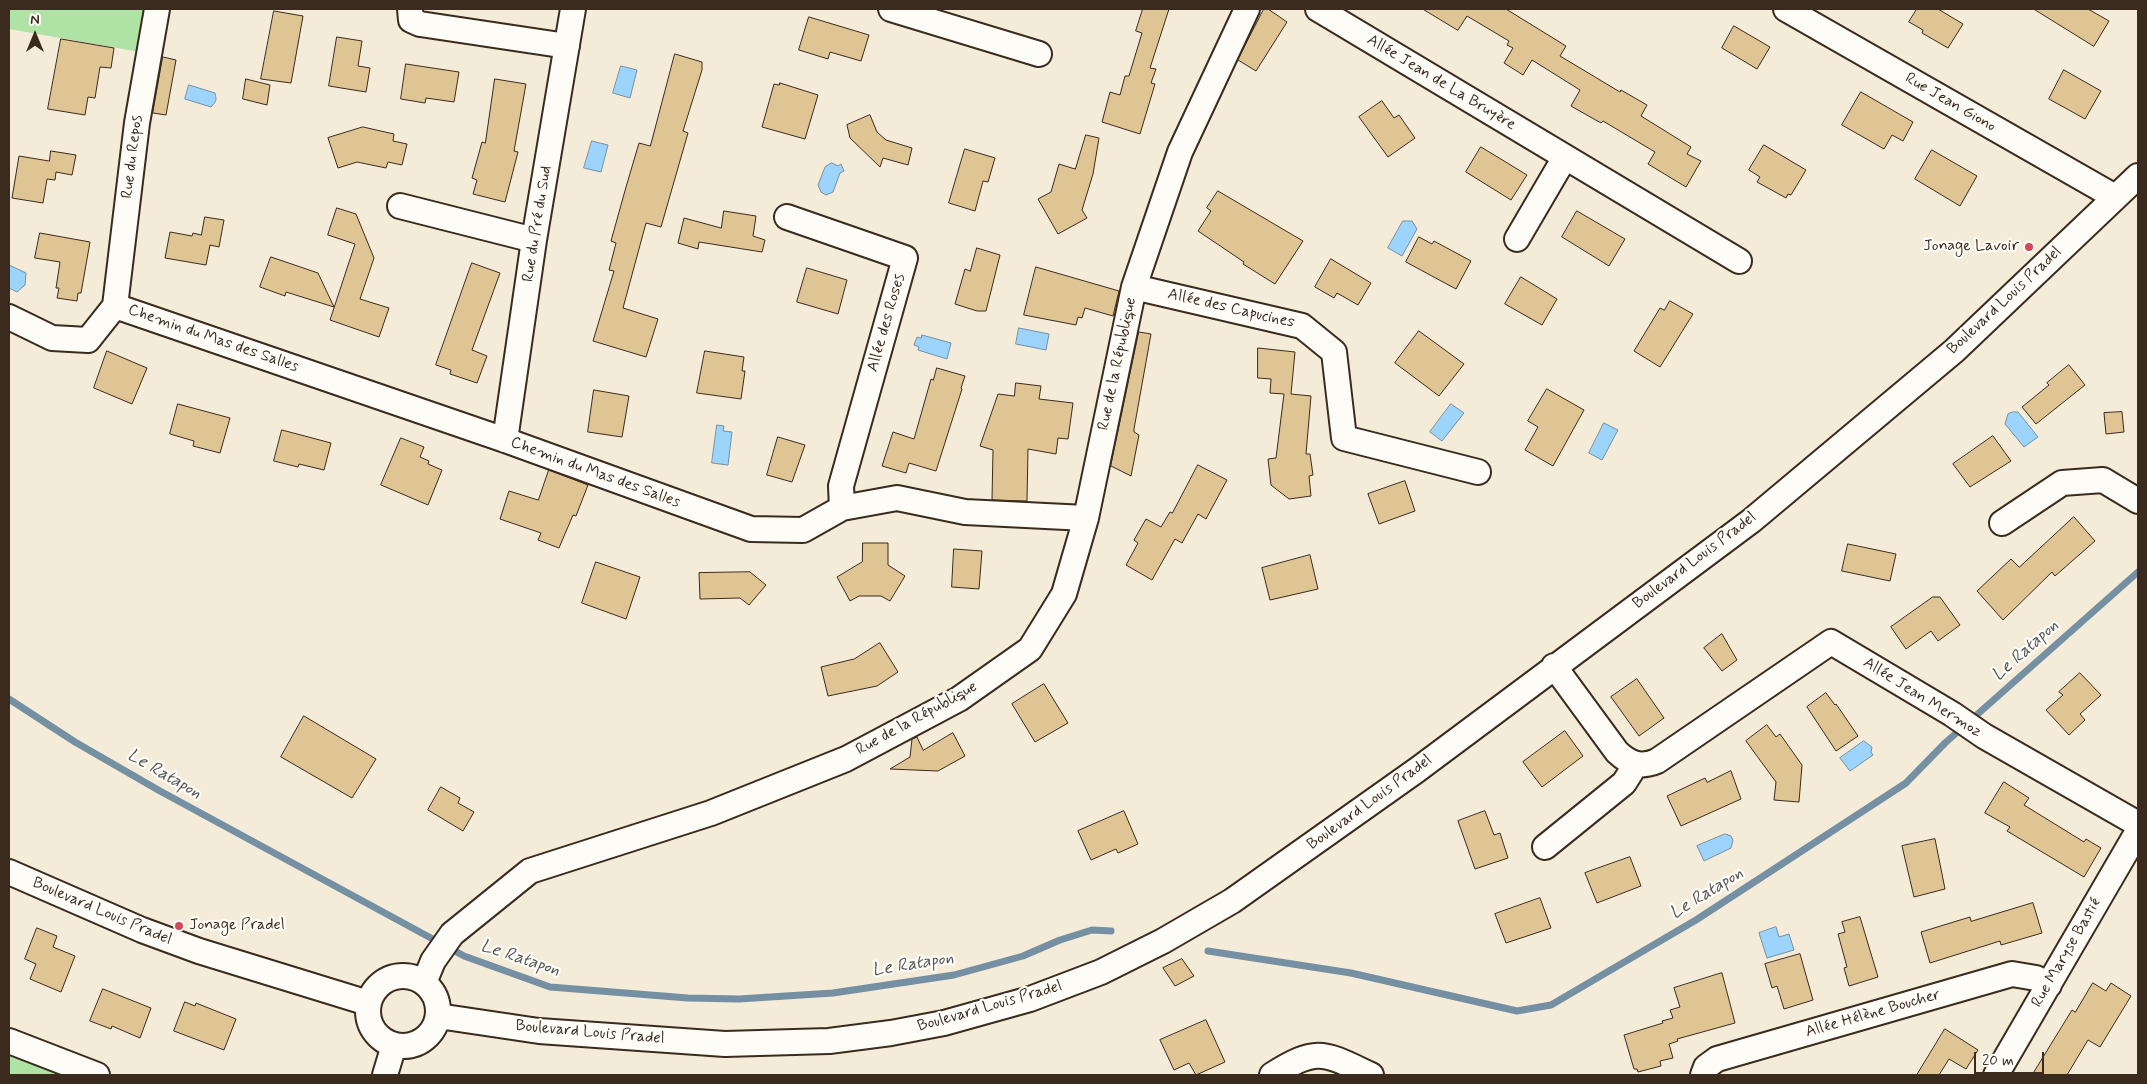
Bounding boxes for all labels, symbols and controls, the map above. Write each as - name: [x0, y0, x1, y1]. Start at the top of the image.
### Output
- north arrow: [10, 10, 60, 60]
- text: N: [30, 11, 40, 29]
- street label: Allée Jean de La Bruyère: [1363, 31, 1519, 135]
- street label: Rue Jean Giono: [1901, 69, 1999, 137]
- street label: Rue du Repos: [118, 114, 148, 200]
- street label: Rue du Pré du Sud: [519, 164, 557, 284]
- place label: Jonage Lavoir: [1923, 237, 2019, 257]
- marker: Jonage Lavoir: [2023, 241, 2035, 253]
- street label: Boulevard Louis Pradel: [1944, 243, 2066, 359]
- street label: Allée des Roses: [864, 272, 910, 374]
- street label: Allée des Capucines: [1166, 285, 1296, 333]
- street label: Rue de la République: [1095, 296, 1141, 432]
- street label: Chemin du Mas des Salles: [125, 301, 301, 377]
- street label: Chemin du Mas des Salles: [507, 433, 683, 513]
- street label: Boulevard Louis Pradel: [1630, 508, 1760, 614]
- water label: Le Ratapon: [1988, 615, 2064, 687]
- street label: Allée Jean Mermoz: [1859, 654, 1985, 742]
- street label: Rue de la République: [853, 678, 981, 760]
- water label: Le Ratapon: [123, 745, 205, 805]
- street label: Boulevard Louis Pradel: [1304, 751, 1436, 855]
- water label: Le Ratapon: [1666, 863, 1748, 925]
- street label: Boulevard Louis Pradel: [29, 874, 175, 950]
- street label: Rue Maryse Bastié: [2028, 895, 2106, 1011]
- place label: Jonage Pradel: [189, 916, 285, 936]
- marker: Jonage Pradel: [173, 920, 185, 932]
- water label: Le Ratapon: [478, 936, 562, 982]
- water label: Le Ratapon: [871, 948, 955, 982]
- street label: Boulevard Louis Pradel: [915, 977, 1065, 1037]
- street label: Allée Hélène Boucher: [1803, 986, 1943, 1042]
- street label: Boulevard Louis Pradel: [515, 1017, 665, 1049]
- scale bar: [1977, 1042, 2047, 1074]
- text: 20 m: [1982, 1051, 2014, 1071]

